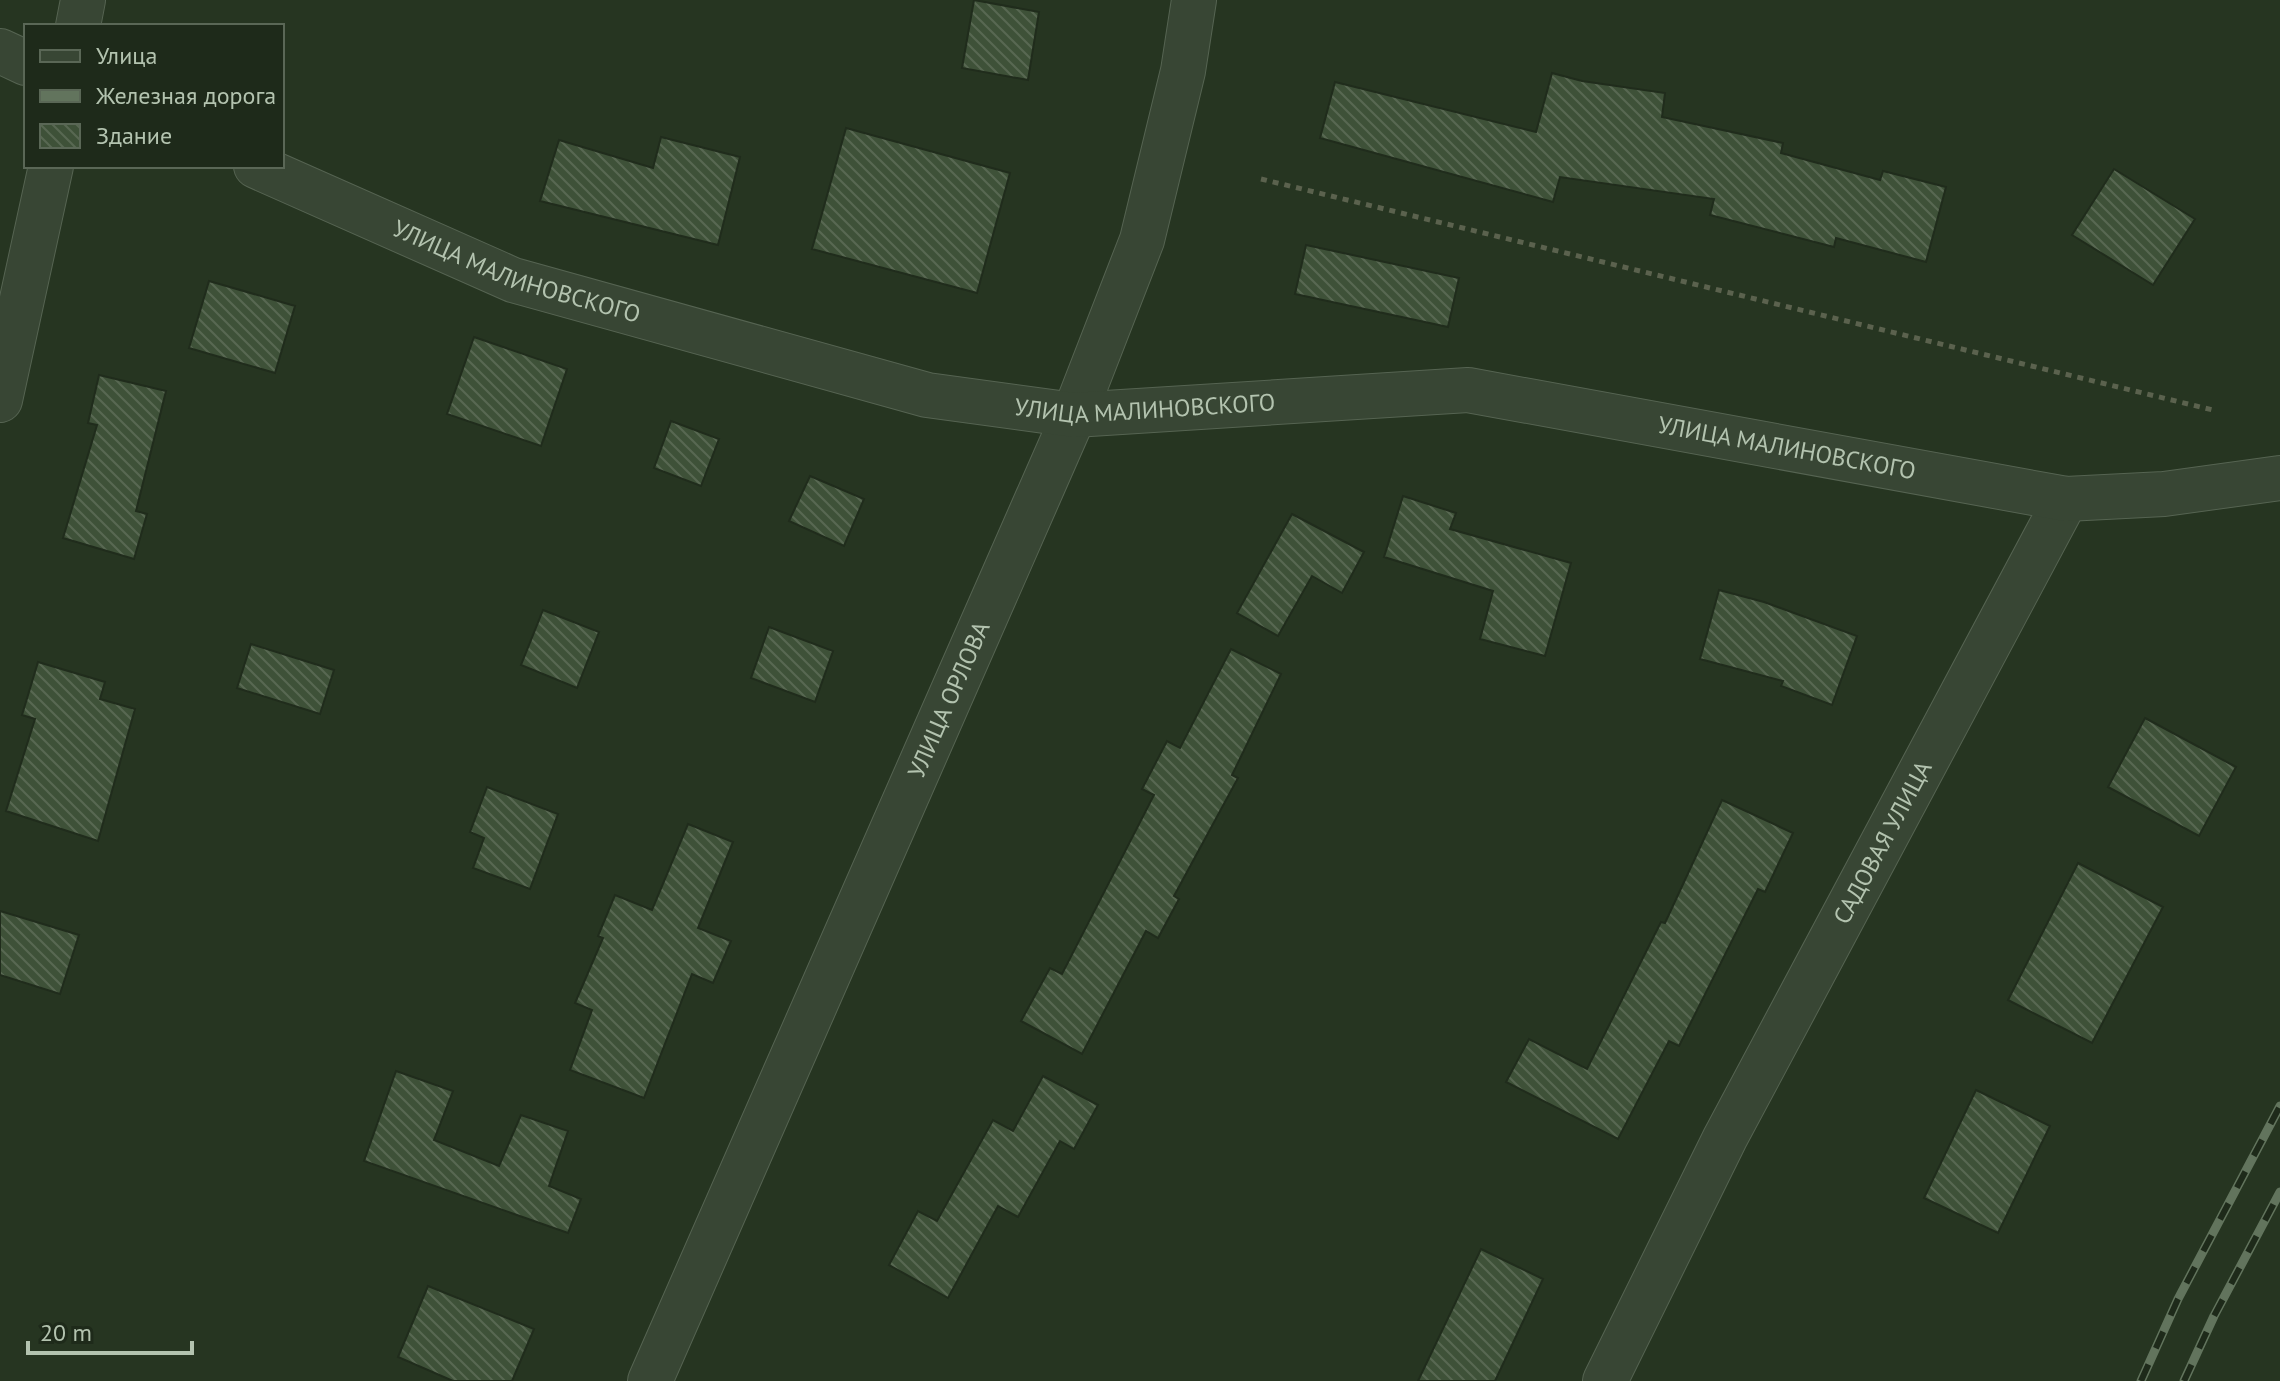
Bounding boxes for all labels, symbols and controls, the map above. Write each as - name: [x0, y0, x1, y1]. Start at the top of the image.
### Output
- legend: [24, 24, 284, 168]
- text: Улица: [96, 40, 157, 71]
- text: Железная дорога: [95, 80, 276, 111]
- text: Здание: [96, 120, 172, 151]
- street label: УЛИЦА МАЛИНОВСКОГО: [388, 213, 644, 330]
- street label: УЛИЦА МАЛИНОВСКОГО: [1013, 386, 1276, 430]
- street label: УЛИЦА МАЛИНОВСКОГО: [1655, 409, 1918, 486]
- street label: УЛИЦА ОРЛОВА: [901, 616, 997, 783]
- street label: САДОВАЯ УЛИЦА: [1826, 755, 1939, 929]
- scale bar: [28, 1305, 192, 1355]
- text: 20 m: [40, 1317, 92, 1348]

